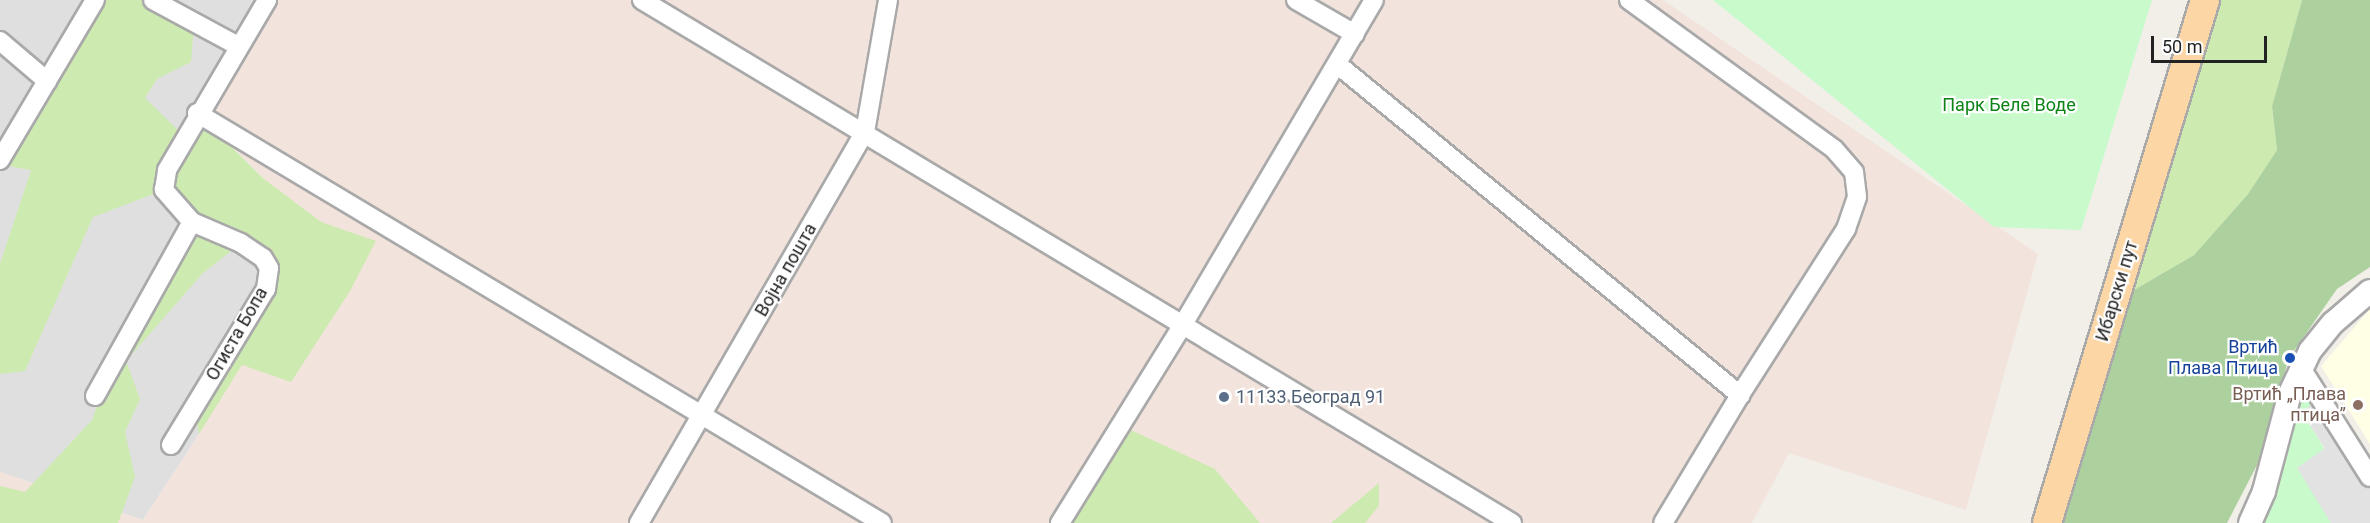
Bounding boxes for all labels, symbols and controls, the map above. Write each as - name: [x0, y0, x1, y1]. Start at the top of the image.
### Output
- scale bar: [2154, 24, 2270, 62]
- text: 50 m: [2162, 36, 2202, 57]
- park label: Парк Беле Воде: [1942, 94, 2076, 116]
- street label: Војна пошта: [751, 220, 821, 320]
- street label: Ибарски пут: [2091, 238, 2143, 344]
- street label: Огиста Бопа: [202, 283, 272, 385]
- place label: Вртић Плава Птица: [2168, 337, 2278, 380]
- marker: Вртић Плава Птица: [2283, 351, 2297, 365]
- place label: Вртић „Плава птица”: [2232, 384, 2346, 426]
- place label: 11133 Београд 91: [1236, 386, 1385, 408]
- marker: 11133 Београд 91: [1217, 390, 1231, 404]
- marker: Вртић „Плава птица”: [2351, 398, 2365, 412]

